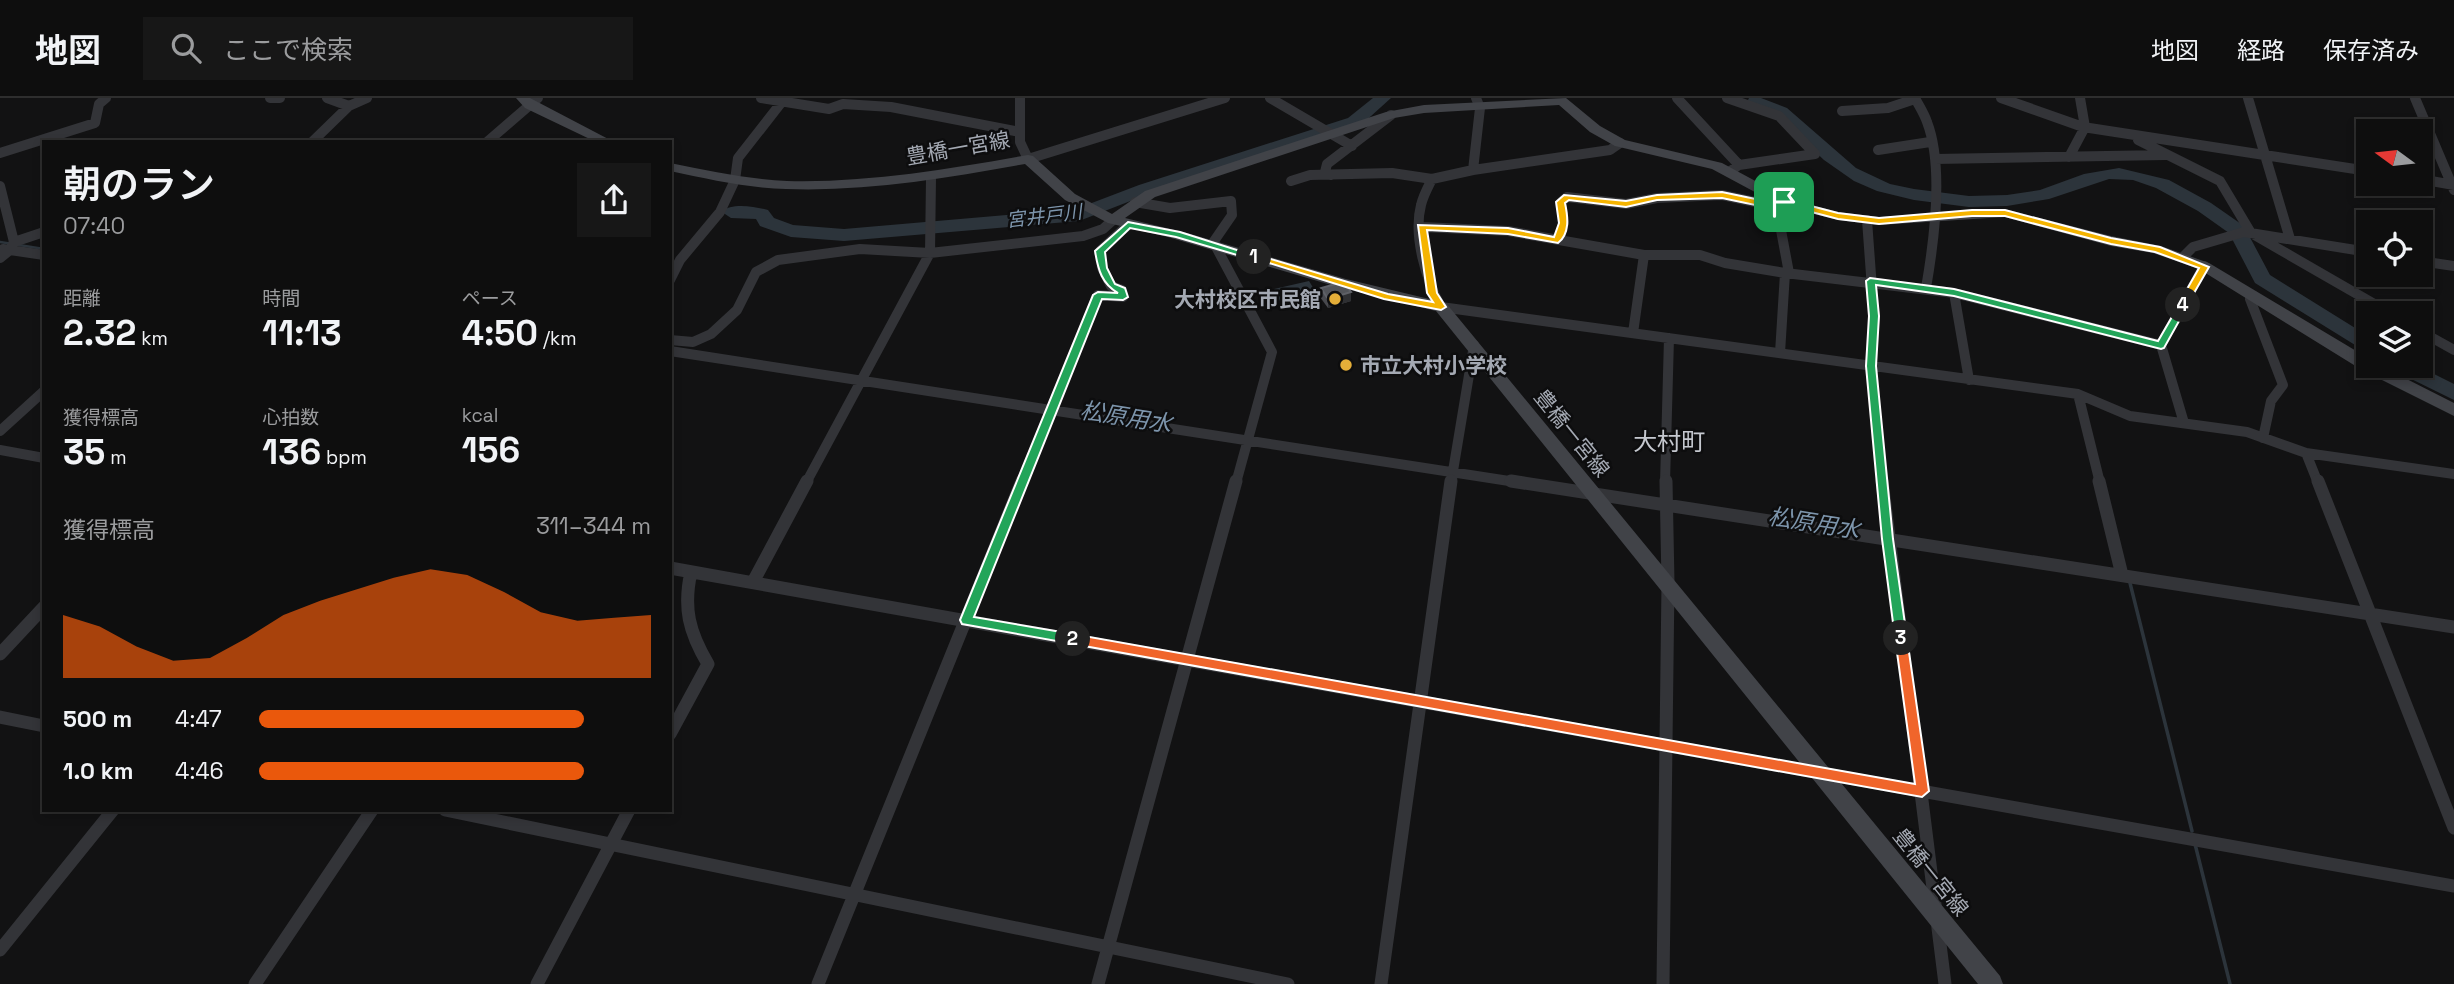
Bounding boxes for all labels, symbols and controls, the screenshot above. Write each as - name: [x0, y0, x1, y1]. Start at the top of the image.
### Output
- search box: [143, 17, 633, 80]
- icon: search: [167, 29, 205, 67]
- text: 地図: [35, 30, 101, 72]
- text: ここで検索: [223, 33, 353, 67]
- text: 地図: [2151, 35, 2199, 66]
- text: 経路: [2237, 35, 2285, 66]
- text: 保存済み: [2323, 35, 2419, 66]
- north arrow: [2356, 119, 2432, 196]
- map controls: [2356, 119, 2433, 378]
- street label: 豊橋一宮線: [904, 126, 1012, 170]
- text: 朝のラン: [63, 161, 215, 209]
- button: share: [577, 163, 651, 237]
- pin: [1754, 172, 1814, 232]
- icon: arrive: [1765, 183, 1803, 221]
- water label: 宮井戸川: [1005, 199, 1085, 233]
- button: locate: [2356, 210, 2433, 287]
- text: 07:40: [63, 211, 125, 241]
- pin: 1: [1236, 240, 1272, 274]
- text: 1: [1249, 244, 1258, 269]
- text: 距離: [63, 286, 101, 311]
- text: 時間: [262, 286, 300, 311]
- text: ペース: [462, 286, 518, 311]
- place label: 大村校区市民館: [1174, 286, 1321, 313]
- pin: 4: [2166, 288, 2200, 322]
- marker: 大村校区市民館: [1327, 291, 1343, 307]
- text: 4: [2176, 292, 2189, 317]
- button: layers: [2356, 301, 2433, 378]
- text: 2.32: [63, 311, 136, 355]
- text: 11:13: [262, 311, 342, 355]
- text: 4:50: [462, 311, 538, 355]
- text: km: [136, 326, 168, 351]
- text: /km: [538, 326, 577, 351]
- place label: 市立大村小学校: [1360, 352, 1507, 379]
- marker: 市立大村小学校: [1338, 357, 1354, 373]
- street label: 豊橋一宮線: [1528, 384, 1616, 482]
- water label: 松原用水: [1078, 395, 1177, 439]
- text: kcal: [462, 403, 498, 428]
- text: 獲得標高: [63, 405, 139, 430]
- text: 心拍数: [262, 405, 319, 430]
- district label: 大村町: [1633, 426, 1705, 457]
- text: 156: [462, 428, 520, 472]
- text: 35: [63, 430, 105, 474]
- text: 136: [262, 430, 321, 474]
- text: m: [105, 445, 127, 470]
- text: bpm: [321, 445, 367, 470]
- water label: 松原用水: [1766, 501, 1865, 545]
- text: 311–344 m: [536, 511, 651, 541]
- text: 獲得標高: [63, 515, 155, 545]
- pin: 3: [1884, 620, 1918, 656]
- pin: 2: [1056, 622, 1090, 656]
- text: 3: [1895, 625, 1906, 650]
- text: 2: [1067, 626, 1078, 651]
- text: 500 m: [63, 704, 132, 734]
- text: 4:47: [175, 704, 222, 734]
- text: 1.0 km: [63, 756, 133, 786]
- text: 4:46: [175, 756, 224, 786]
- street label: 豊橋一宮線: [1887, 823, 1975, 921]

